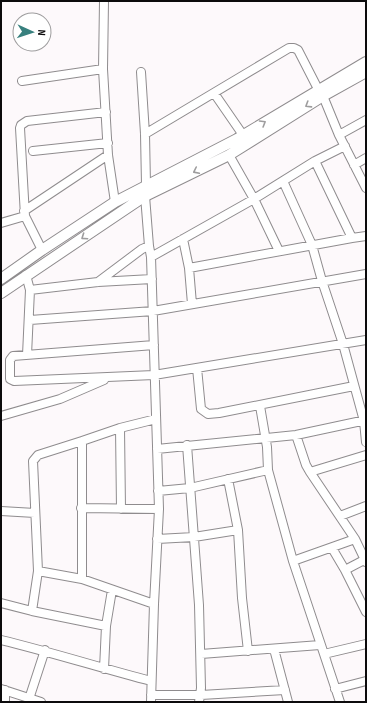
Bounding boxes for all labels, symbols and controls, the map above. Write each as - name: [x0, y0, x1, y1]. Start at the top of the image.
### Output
- north arrow: [12, 12, 52, 52]
- text: N: [35, 29, 48, 36]
- one-way arrow: [305, 101, 312, 108]
- one-way arrow: [259, 120, 266, 128]
- one-way arrow: [193, 166, 200, 174]
- one-way arrow: [81, 232, 88, 239]

